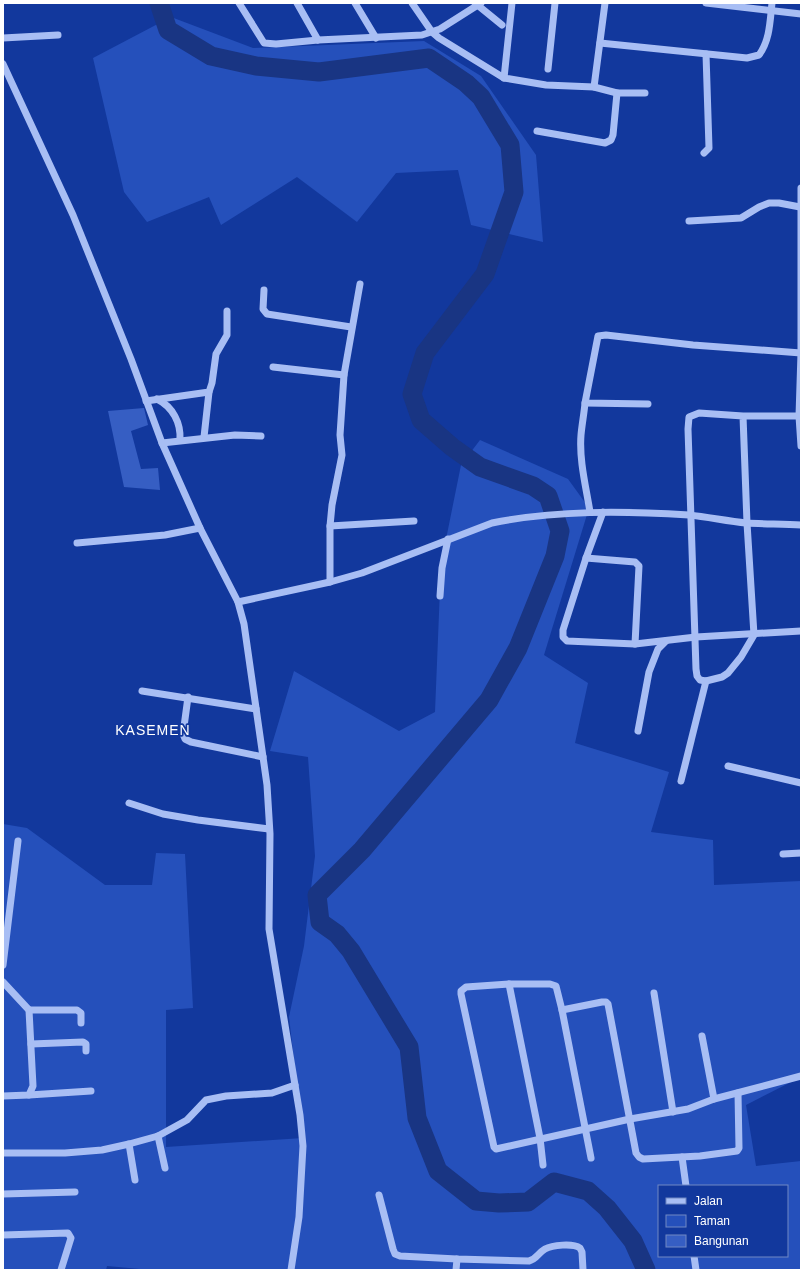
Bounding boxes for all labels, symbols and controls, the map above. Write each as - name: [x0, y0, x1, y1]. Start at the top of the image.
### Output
- district label: KASEMEN: [115, 722, 191, 738]
- legend: [658, 1185, 788, 1257]
- text: Jalan: [694, 1194, 723, 1208]
- text: Taman: [694, 1214, 730, 1228]
- text: Bangunan: [694, 1234, 749, 1248]

